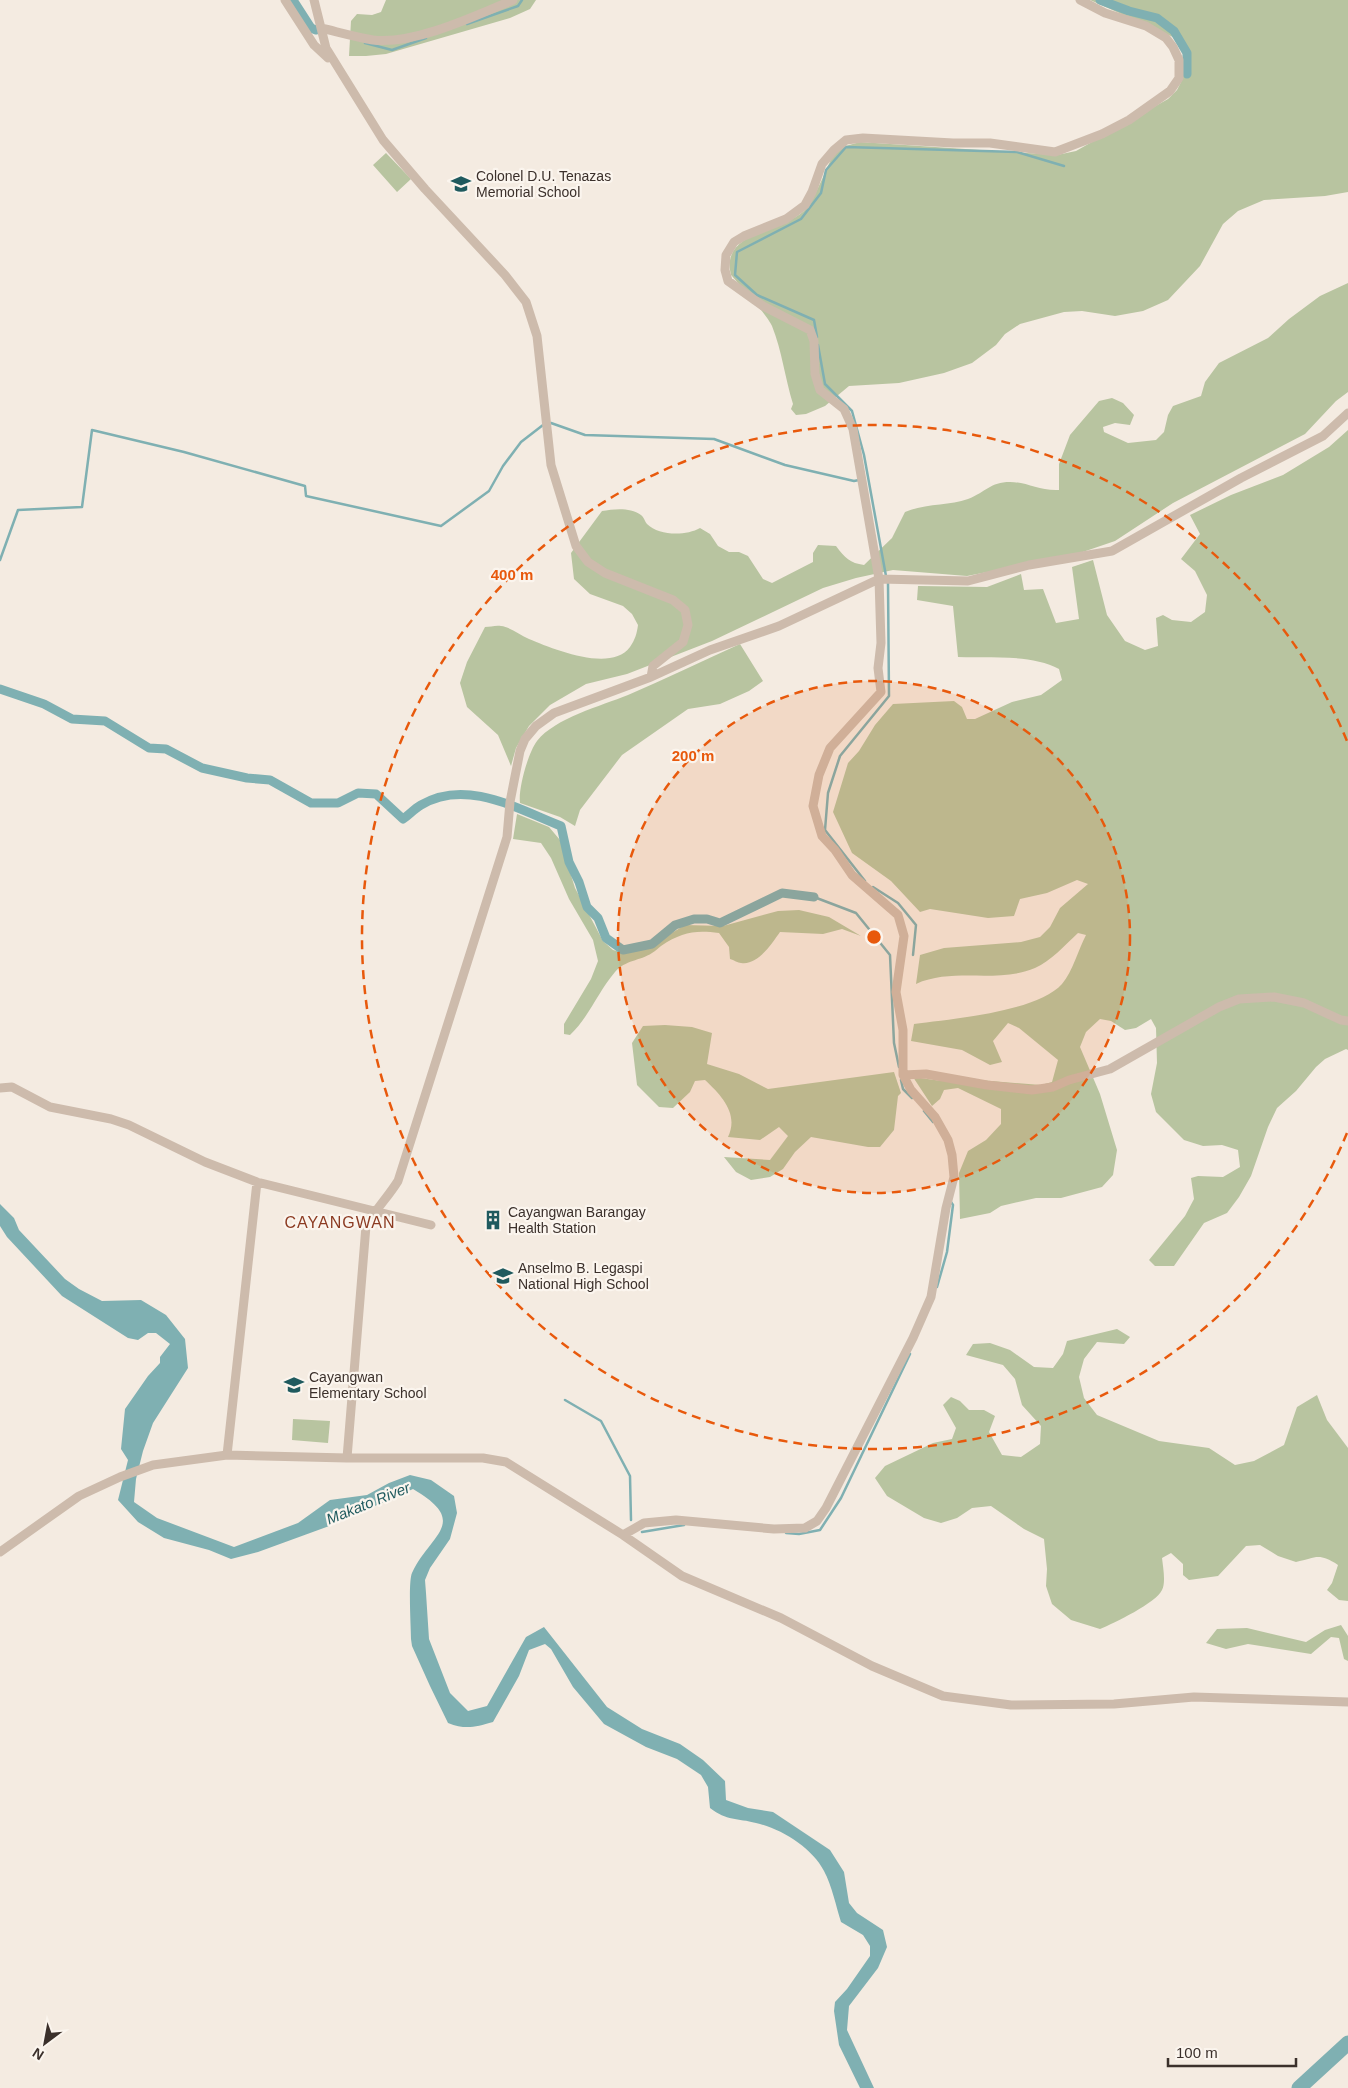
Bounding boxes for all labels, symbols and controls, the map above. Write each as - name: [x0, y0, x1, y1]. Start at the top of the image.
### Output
- place label: Colonel D.U. Tenazas Memorial School: [476, 168, 611, 200]
- school or university icon: Colonel D.U. Tenazas Memorial School: [450, 173, 472, 195]
- text: 400 m: [491, 566, 533, 583]
- text: 200 m: [672, 747, 714, 764]
- centre of rings: [865, 928, 883, 946]
- place label: Cayangwan Barangay Health Station: [508, 1204, 646, 1236]
- building icon: Cayangwan Barangay Health Station: [482, 1209, 504, 1231]
- district label: CAYANGWAN: [285, 1214, 395, 1231]
- place label: Anselmo B. Legaspi National High School: [518, 1260, 649, 1292]
- school or university icon: Anselmo B. Legaspi National High School: [492, 1265, 514, 1287]
- place label: Cayangwan Elementary School: [309, 1369, 427, 1401]
- school or university icon: Cayangwan Elementary School: [283, 1374, 305, 1396]
- water label: Makato River: [324, 1478, 413, 1527]
- north arrow: [20, 2018, 70, 2068]
- scale bar: [1168, 2036, 1296, 2068]
- text: 100 m: [1176, 2044, 1218, 2061]
- text: N: [30, 2045, 47, 2063]

